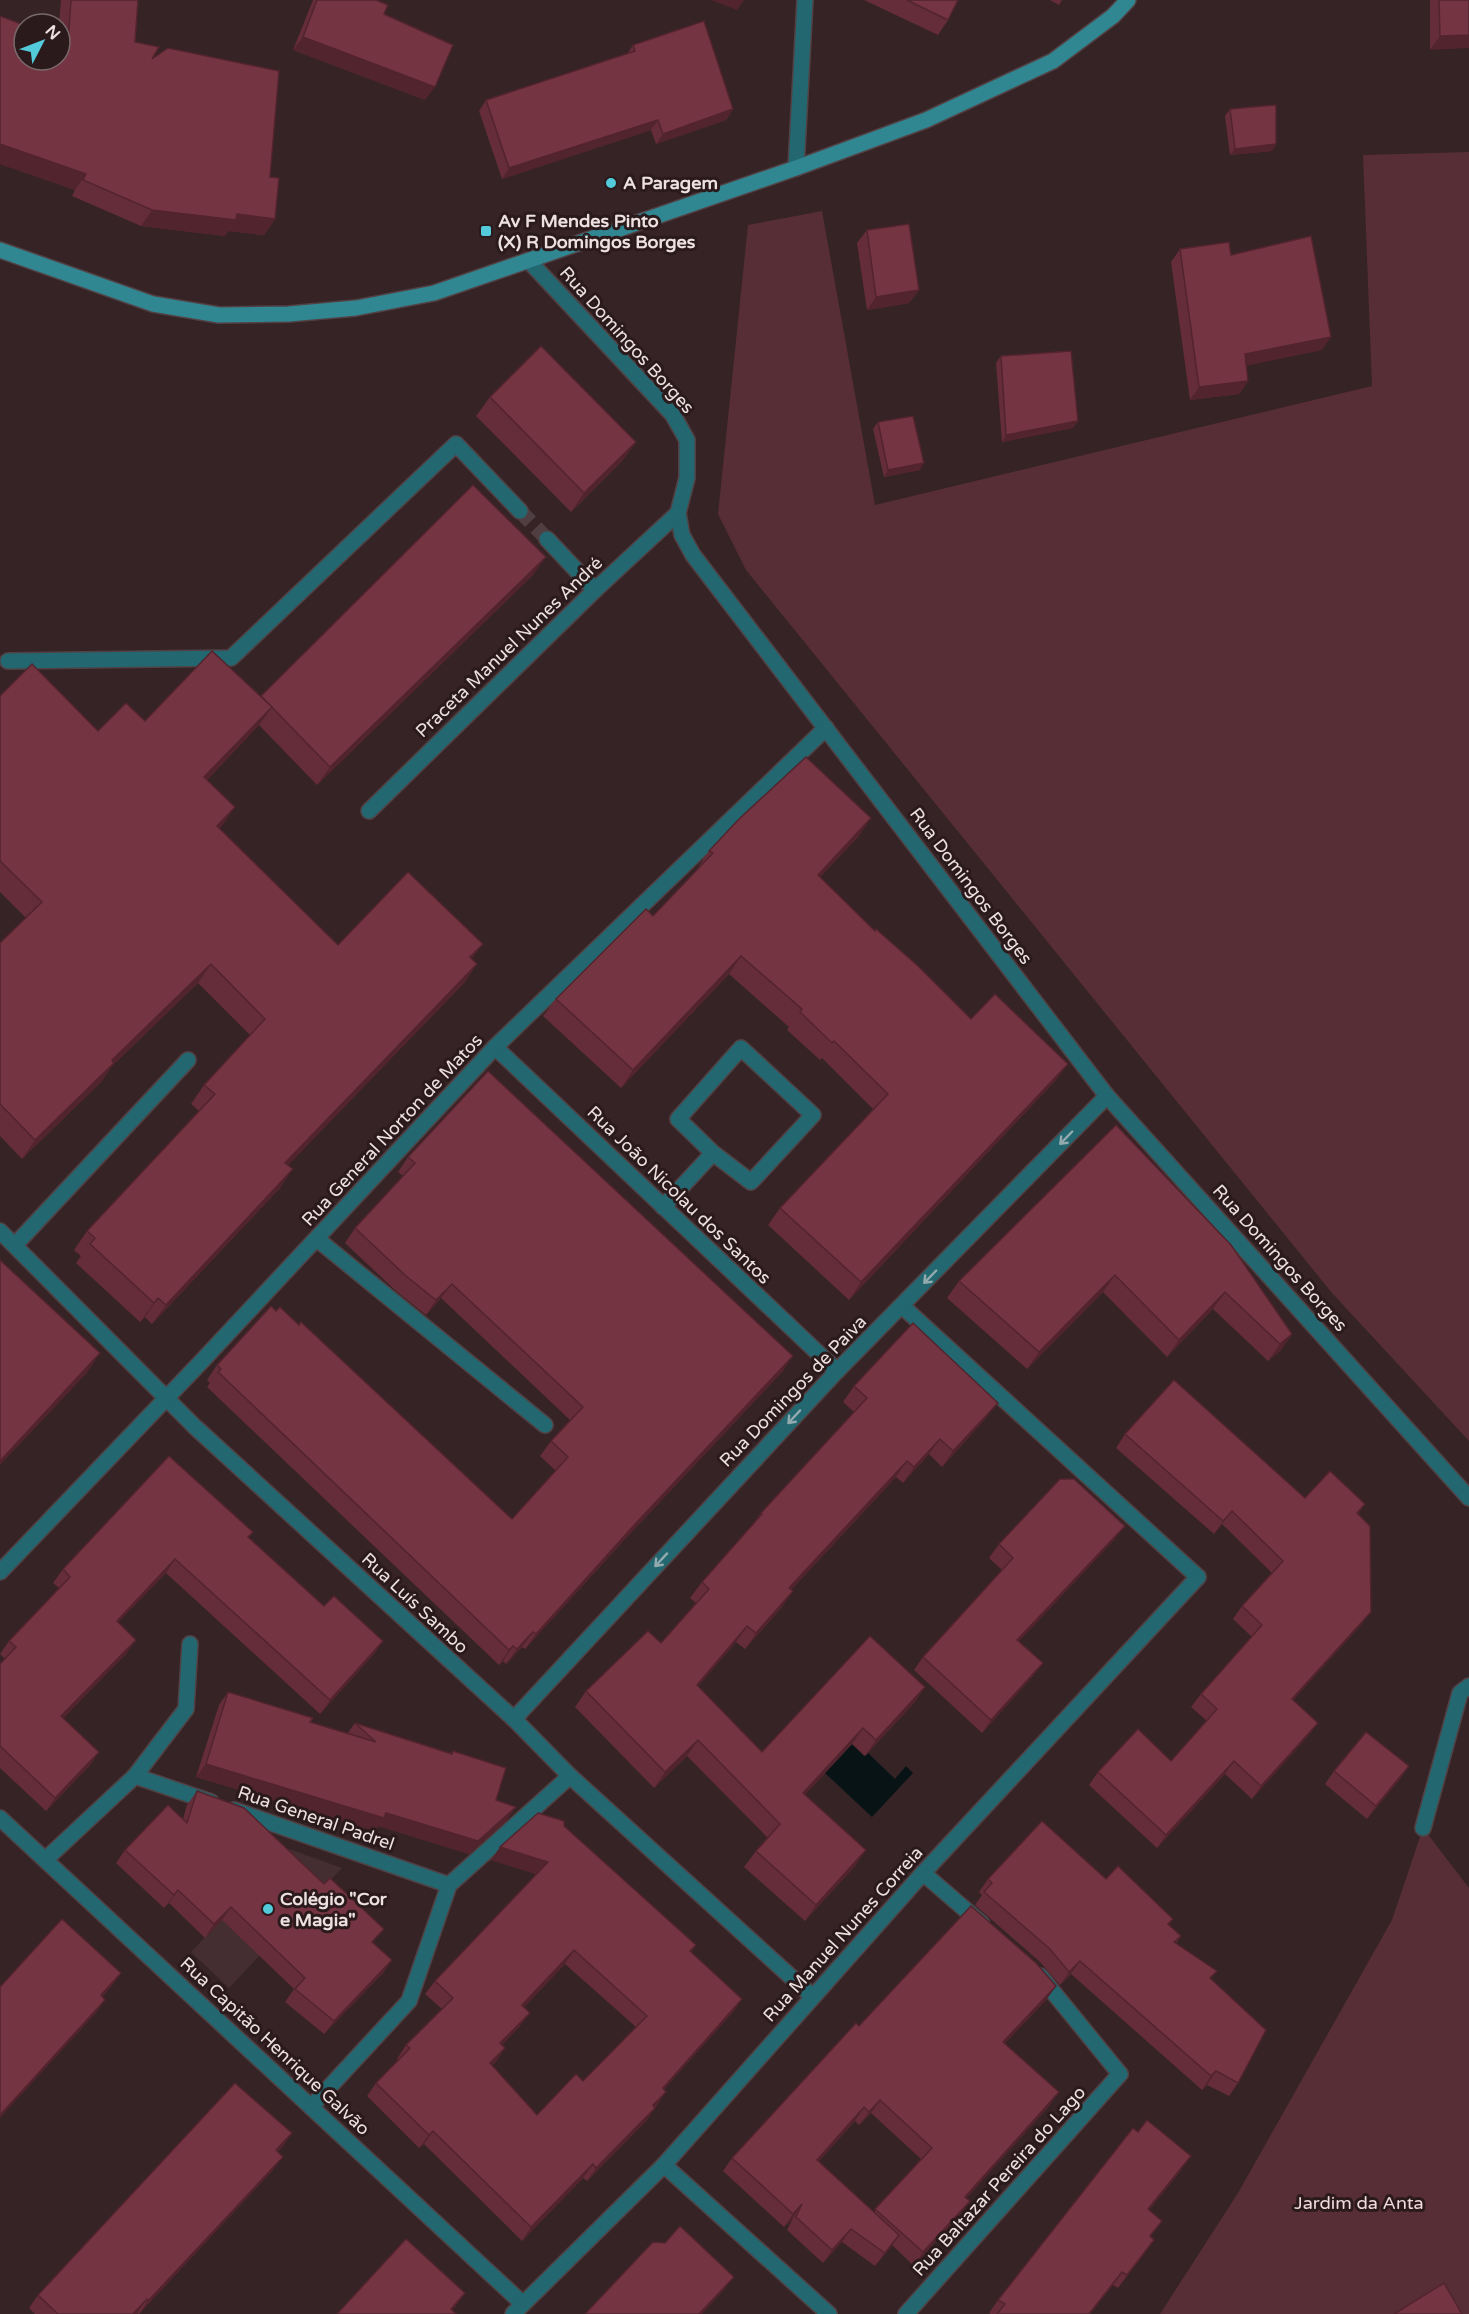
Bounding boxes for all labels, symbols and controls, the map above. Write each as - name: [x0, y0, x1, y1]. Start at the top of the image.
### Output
- north arrow: [12, 12, 72, 72]
- text: N: [41, 21, 64, 44]
- place label: A Paragem: [623, 172, 718, 194]
- marker: A Paragem: [604, 176, 618, 190]
- place label: Av F Mendes Pinto (X) R Domingos Borges: [498, 210, 696, 253]
- marker: Av F Mendes Pinto (X) R Domingos Borges: [479, 224, 493, 238]
- street label: Rua Domingos Borges: [555, 262, 699, 418]
- street label: Praceta Manuel Nunes André: [411, 552, 607, 742]
- street label: Rua Domingos Borges: [905, 803, 1037, 969]
- street label: Rua General Norton de Matos: [297, 1029, 487, 1231]
- street label: Rua João Nicolau dos Santos: [583, 1101, 775, 1289]
- one-way arrow: [1059, 1130, 1073, 1145]
- street label: Rua Domingos Borges: [1208, 1180, 1352, 1336]
- one-way arrow: [923, 1270, 937, 1285]
- street label: Rua Domingos de Paiva: [715, 1311, 871, 1471]
- one-way arrow: [787, 1409, 801, 1424]
- street label: Rua Luís Sambo: [357, 1548, 473, 1658]
- one-way arrow: [654, 1552, 668, 1567]
- street label: Rua General Padrel: [235, 1781, 397, 1855]
- street label: Rua Manuel Nunes Correia: [758, 1842, 928, 2026]
- place label: Colégio "Cor e Magia": [280, 1888, 388, 1931]
- marker: Colégio "Cor e Magia": [261, 1902, 275, 1916]
- street label: Rua Capitão Henrique Galvão: [176, 1952, 374, 2140]
- street label: Rua Baltazar Pereira do Lago: [908, 2081, 1090, 2281]
- park label: Jardim da Anta: [1294, 2192, 1424, 2214]

